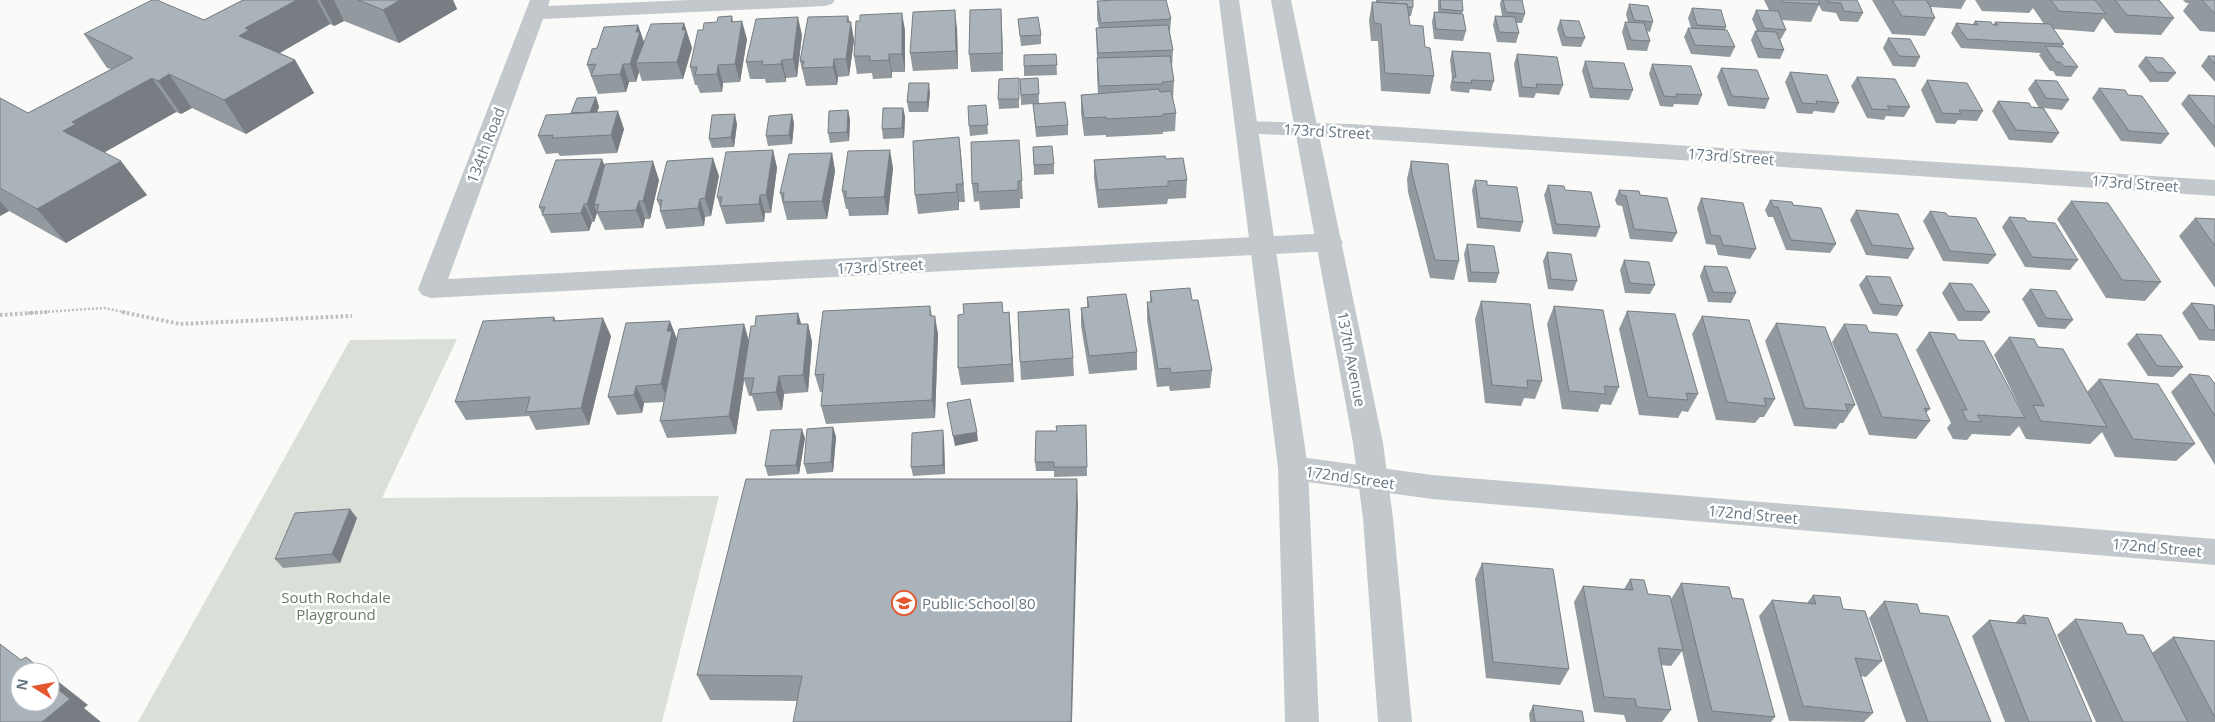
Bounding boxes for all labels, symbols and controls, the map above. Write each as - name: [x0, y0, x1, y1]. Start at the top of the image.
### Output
- street label: 134th Road: [461, 104, 509, 186]
- street label: 173rd Street: [1283, 119, 1371, 143]
- street label: 173rd Street: [1687, 143, 1775, 169]
- street label: 173rd Street: [2091, 170, 2179, 196]
- street label: 173rd Street: [836, 254, 924, 278]
- street label: 137th Avenue: [1333, 310, 1371, 408]
- street label: 172nd Street: [1304, 461, 1396, 493]
- street label: 172nd Street: [1707, 500, 1799, 528]
- street label: 172nd Street: [2111, 533, 2203, 561]
- park label: South Rochdale Playground: [281, 587, 391, 624]
- school or university icon: Public School 80: [891, 590, 917, 616]
- place label: Public School 80: [922, 593, 1036, 613]
- north arrow: [10, 662, 60, 712]
- text: N: [11, 677, 32, 692]

